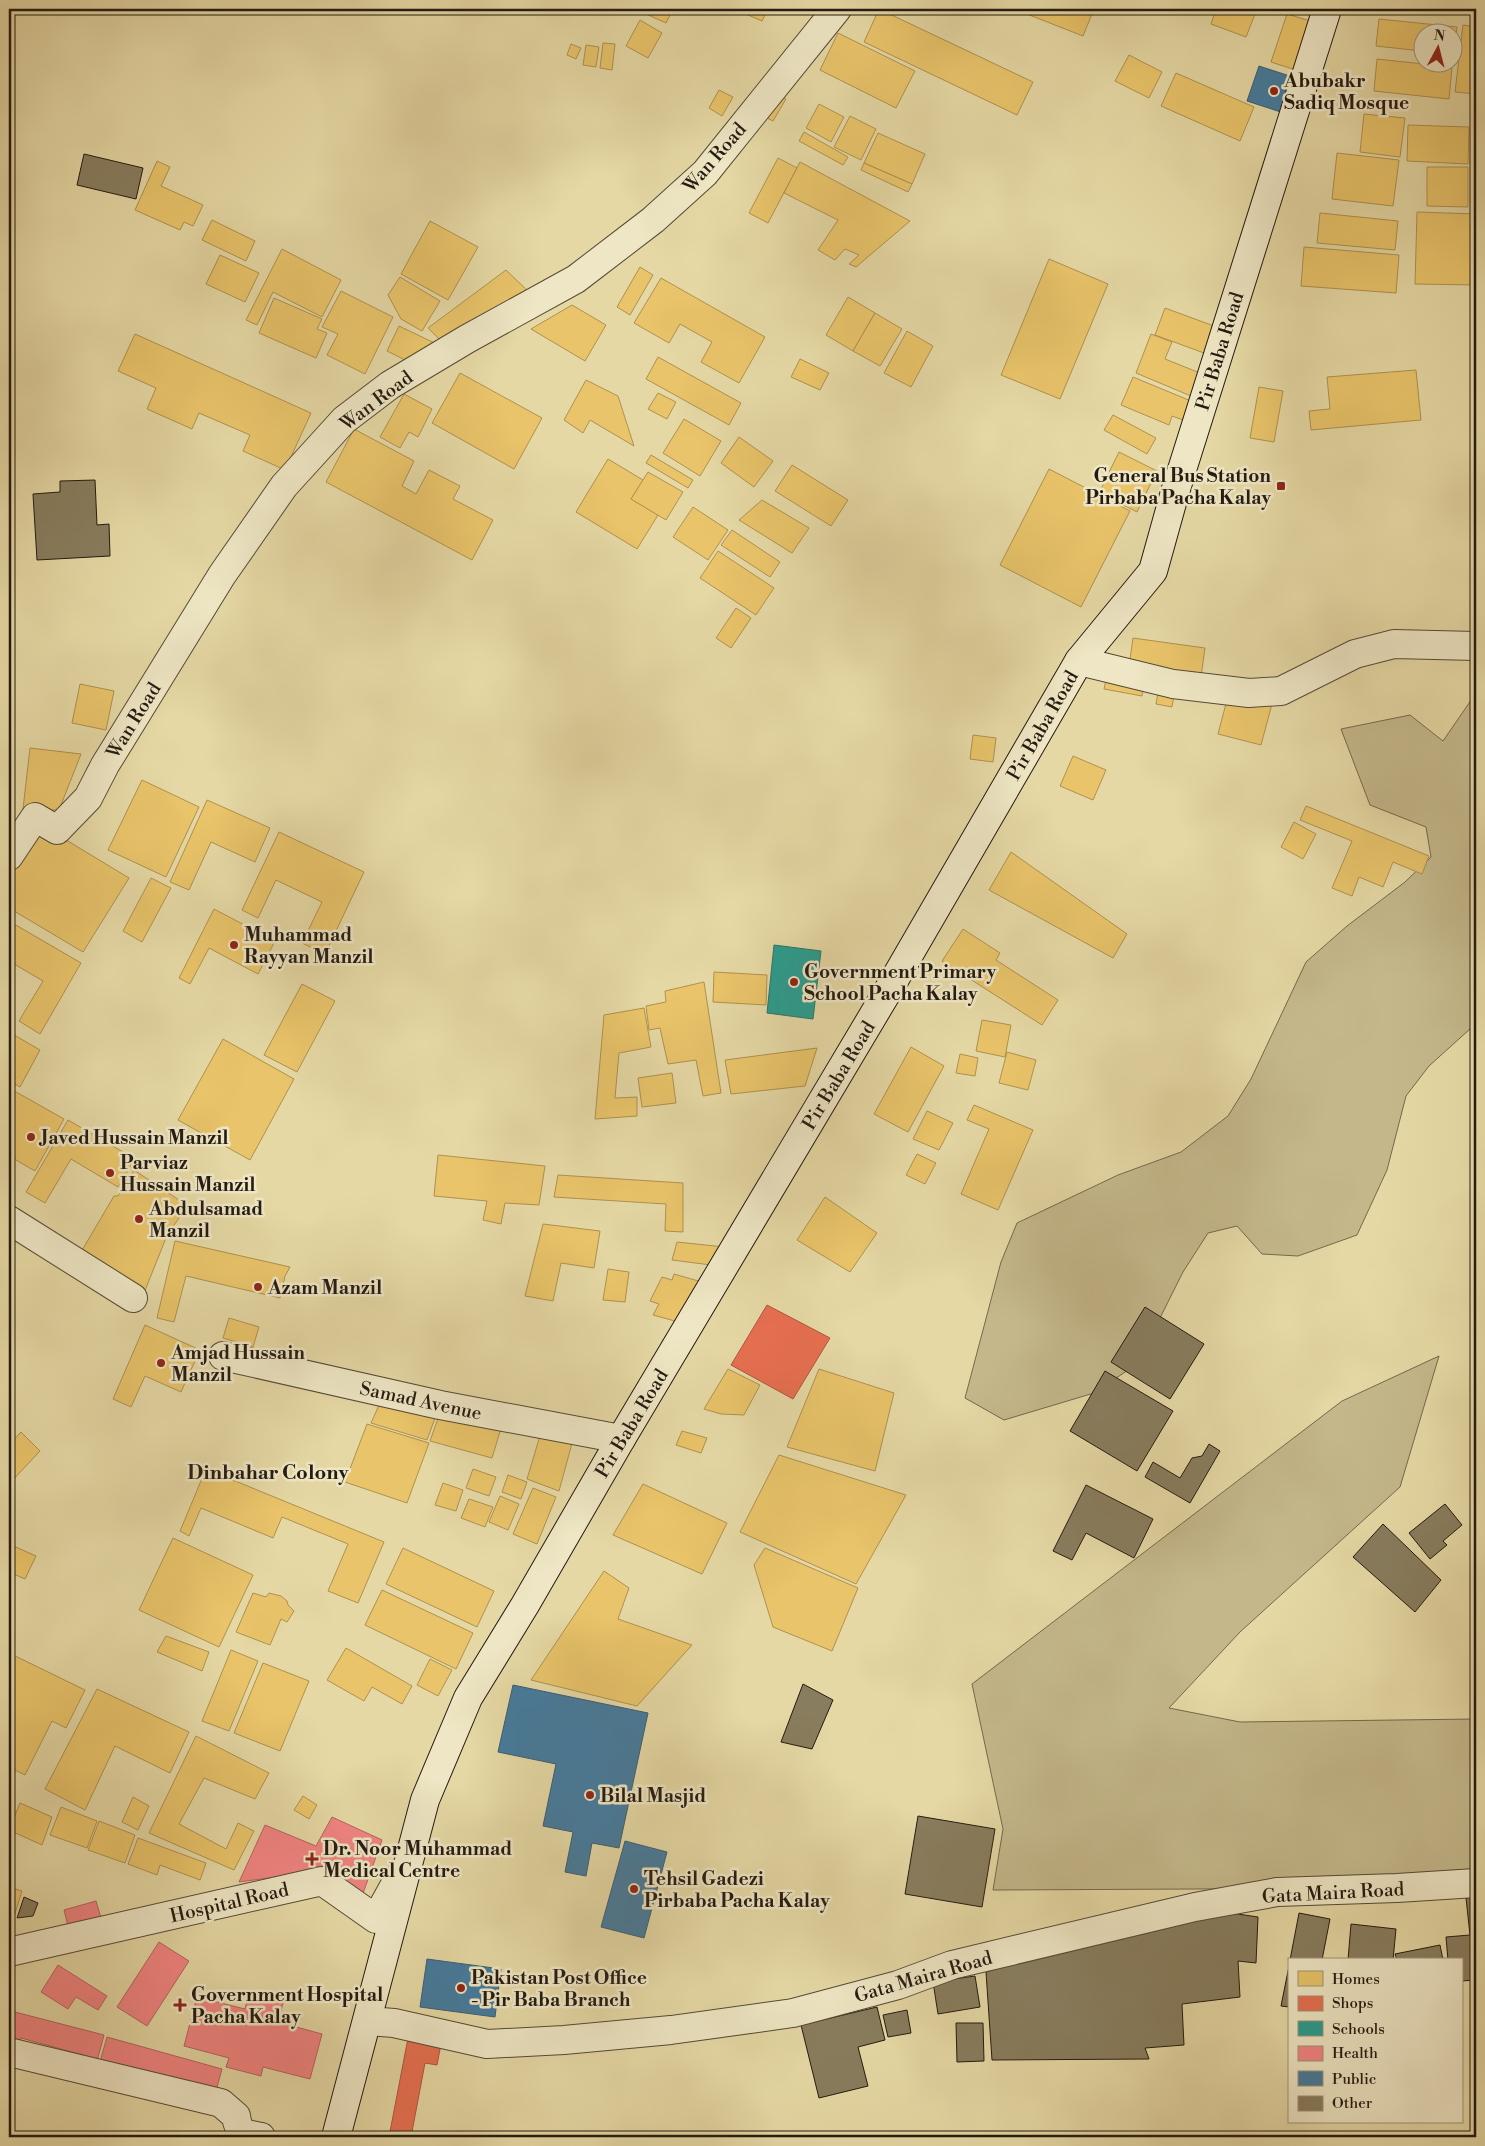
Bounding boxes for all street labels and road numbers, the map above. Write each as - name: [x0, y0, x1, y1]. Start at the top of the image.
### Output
- street label: Wan Road: [677, 118, 752, 198]
- street label: Pir Baba Road: [1191, 289, 1249, 414]
- street label: Wan Road: [335, 366, 418, 437]
- street label: Pir Baba Road: [1002, 666, 1084, 785]
- street label: Wan Road: [101, 678, 167, 764]
- street label: Pir Baba Road: [797, 1017, 881, 1134]
- street label: Pir Baba Road: [590, 1365, 674, 1482]
- street label: Samad Avenue: [358, 1376, 484, 1426]
- street label: Gata Maira Road: [1261, 1877, 1405, 1909]
- street label: Hospital Road: [167, 1878, 291, 1928]
- street label: Gata Maira Road: [851, 1946, 995, 2008]

